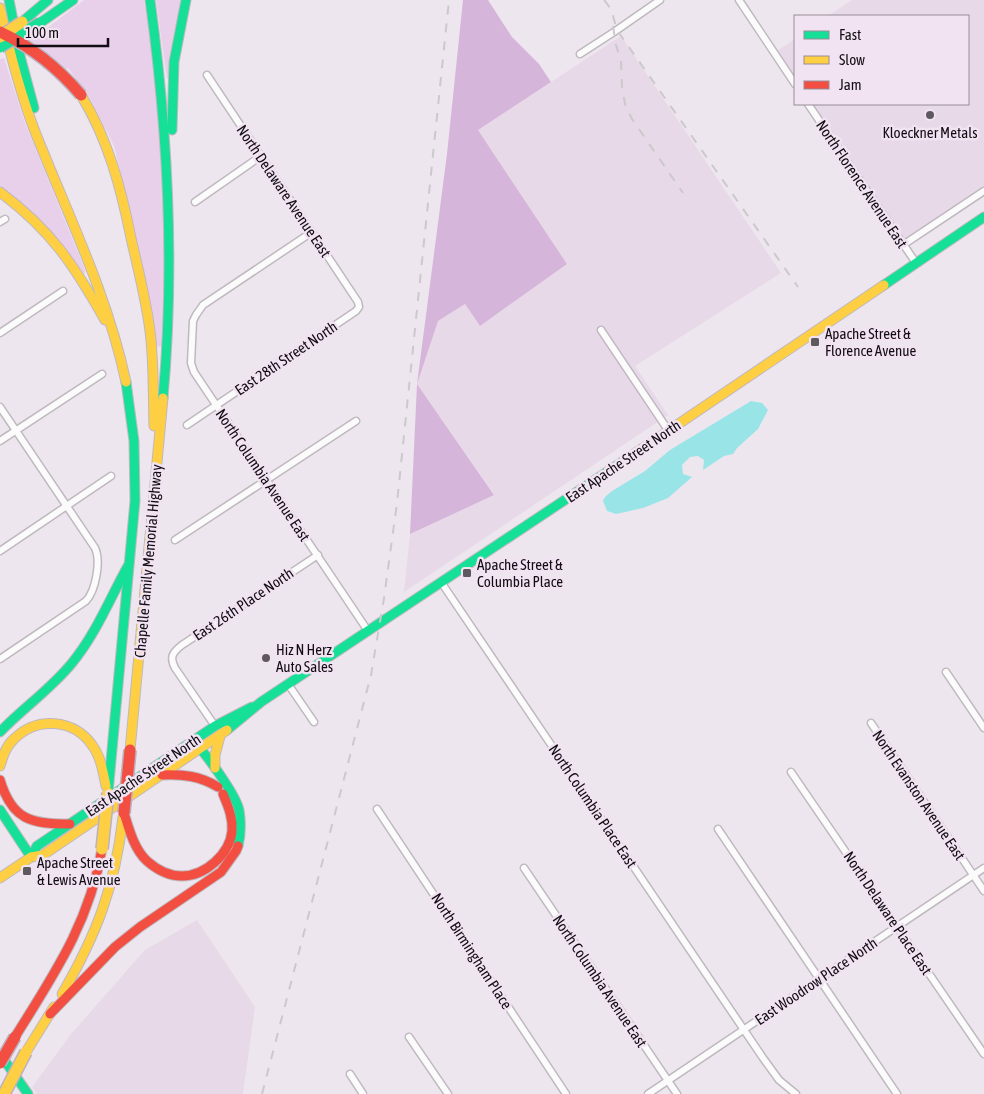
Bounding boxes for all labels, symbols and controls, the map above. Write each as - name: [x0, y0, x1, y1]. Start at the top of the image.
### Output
- scale bar: [18, 15, 108, 47]
- legend: [794, 15, 969, 105]
- text: 100 m: [25, 24, 59, 41]
- text: Fast: [839, 26, 861, 43]
- text: Slow: [839, 51, 865, 68]
- text: Jam: [839, 76, 862, 93]
- marker: Kloeckner Metals: [924, 109, 936, 121]
- street label: North Florence Avenue East: [813, 117, 911, 251]
- street label: North Delaware Avenue East: [233, 122, 335, 260]
- place label: Kloeckner Metals: [882, 124, 978, 141]
- street label: East 28th Street North: [232, 318, 340, 398]
- place label: Apache Street & Florence Avenue: [825, 325, 917, 359]
- marker: Apache Street & Florence Avenue: [809, 336, 821, 348]
- street label: North Columbia Avenue East: [212, 406, 314, 544]
- street label: East Apache Street North: [562, 416, 684, 506]
- street label: Chapelle Family Memorial Highway: [131, 464, 165, 658]
- place label: Apache Street & Columbia Place: [477, 556, 563, 590]
- street label: East 26th Place North: [190, 564, 296, 644]
- marker: Apache Street & Columbia Place: [461, 567, 473, 579]
- place label: Hiz N Herz Auto Sales: [276, 641, 333, 675]
- marker: Hiz N Herz Auto Sales: [260, 652, 272, 664]
- street label: North Evanston Avenue East: [869, 727, 969, 863]
- street label: East Apache Street North: [82, 730, 204, 820]
- street label: North Columbia Place East: [545, 741, 641, 871]
- street label: North Delaware Place East: [840, 848, 936, 978]
- place label: Apache Street & Lewis Avenue: [37, 854, 121, 888]
- marker: Apache Street & Lewis Avenue: [21, 865, 33, 877]
- street label: North Birmingham Place: [428, 890, 516, 1012]
- street label: North Columbia Avenue East: [549, 912, 651, 1050]
- street label: East Woodrow Place North: [752, 934, 880, 1028]

